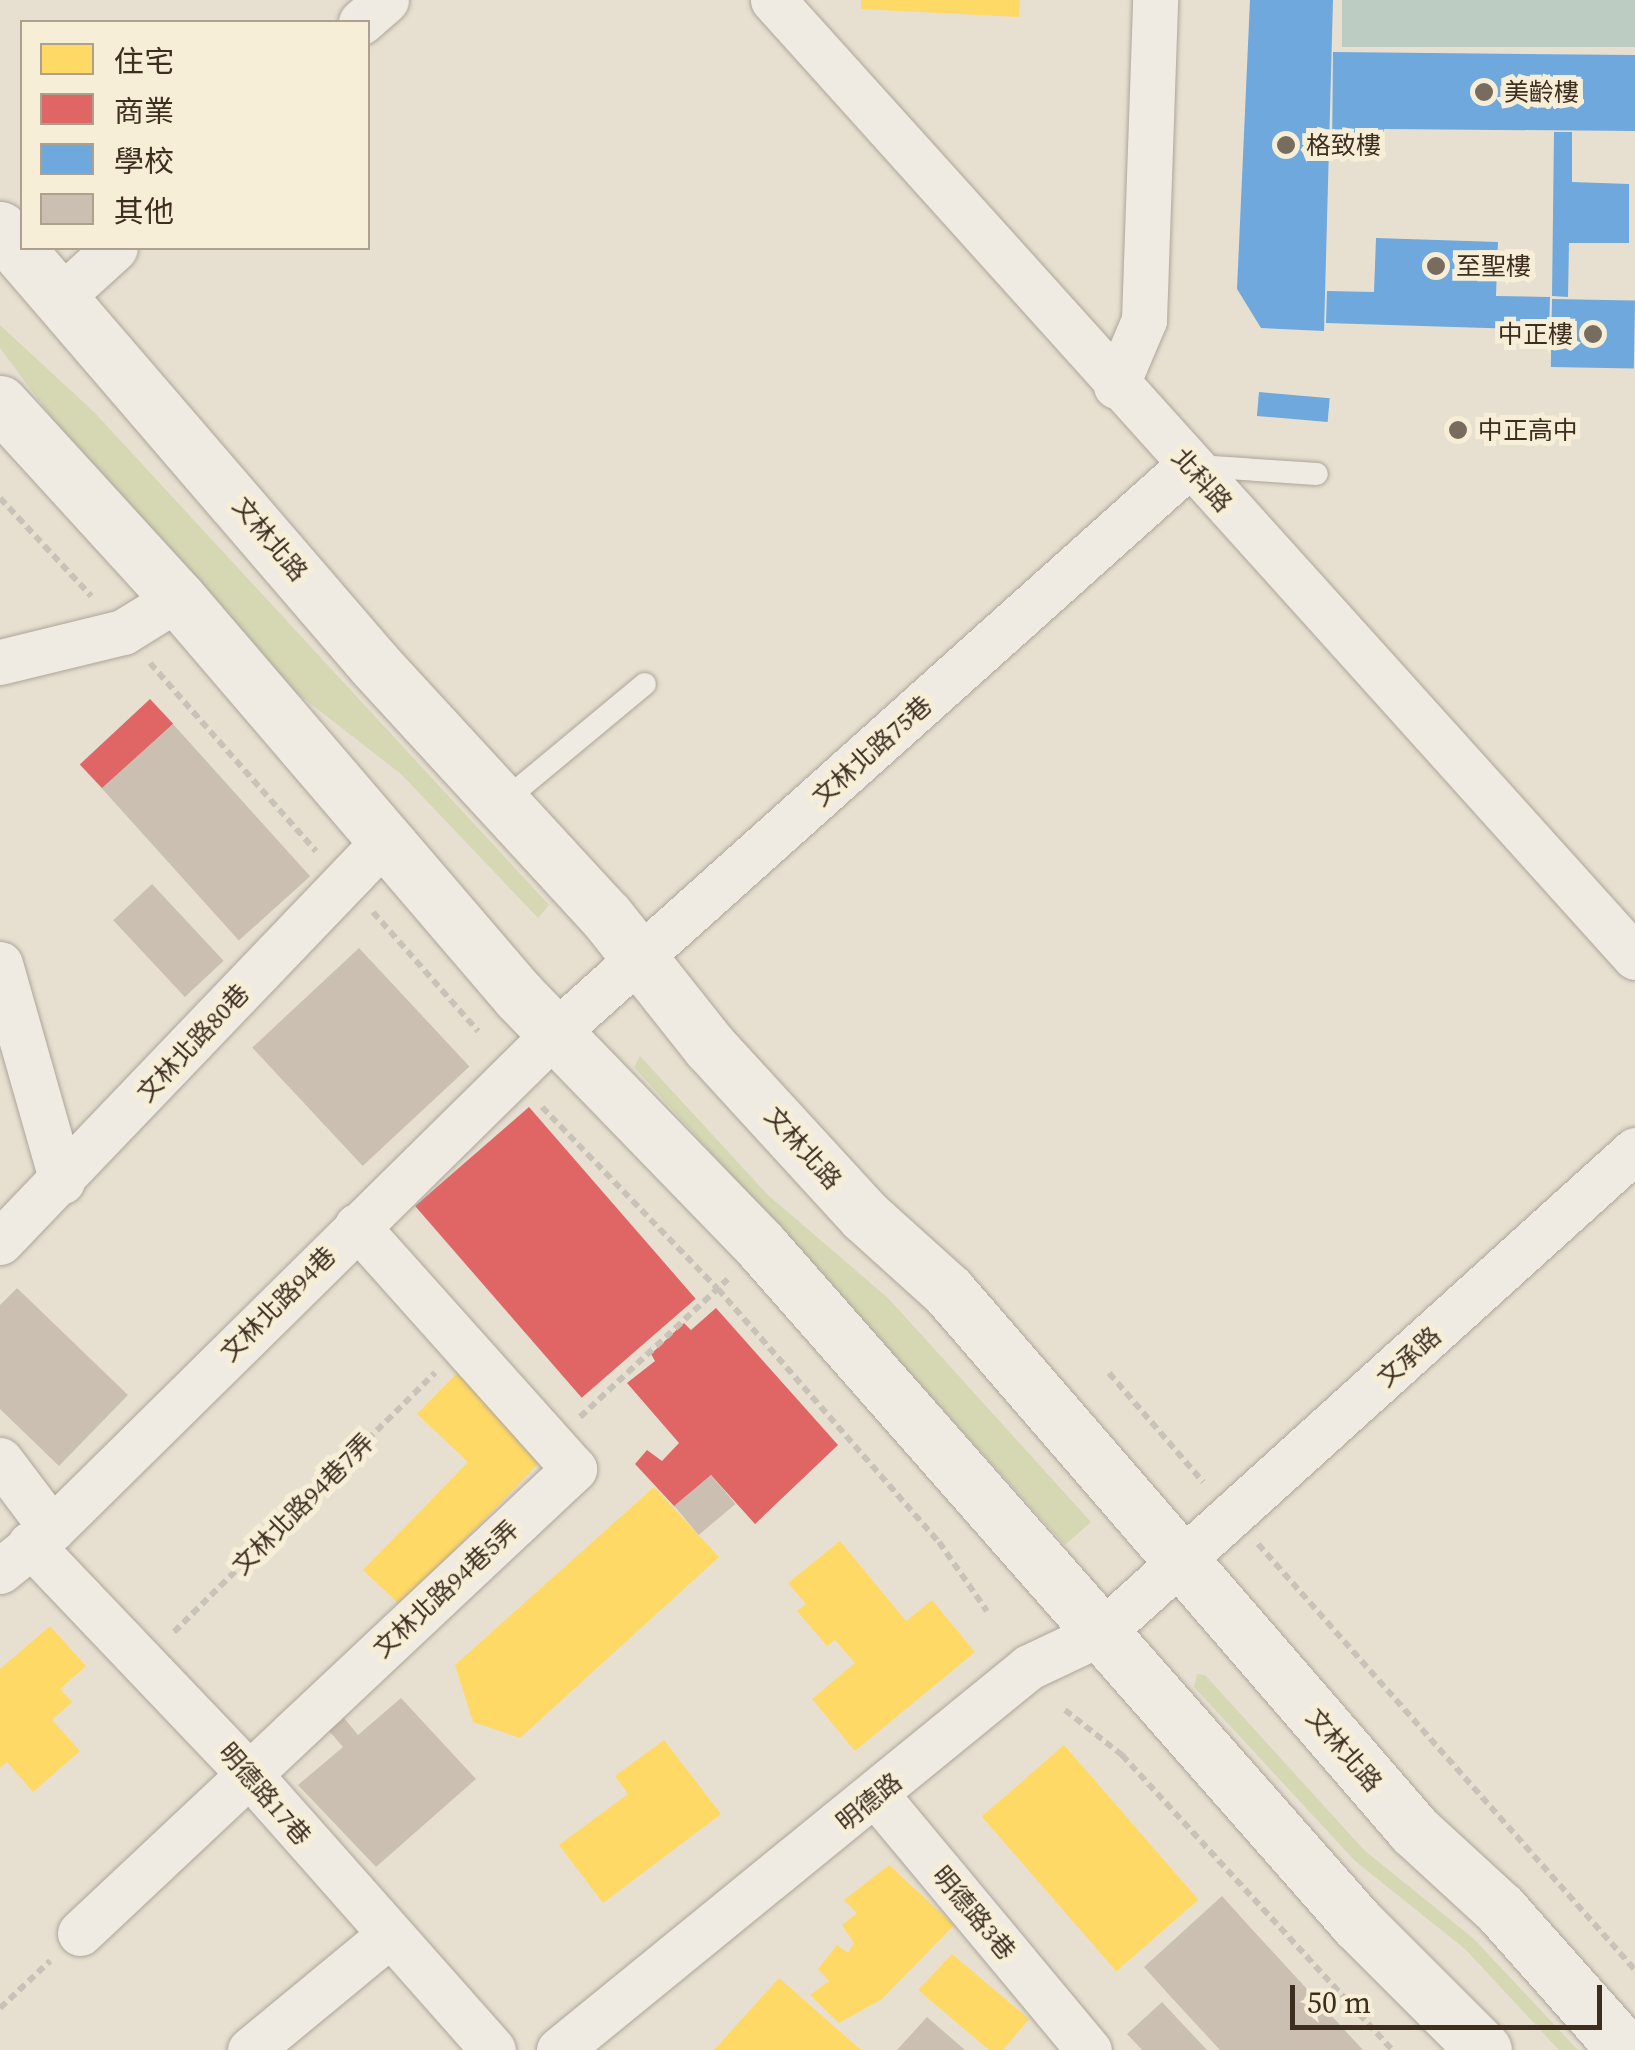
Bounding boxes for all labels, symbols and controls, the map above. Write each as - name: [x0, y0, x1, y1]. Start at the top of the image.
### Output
- legend: [20, 20, 370, 250]
- text: 住宅: [114, 41, 174, 82]
- place label: 美齡樓: [1504, 77, 1579, 107]
- marker: 美齡樓: [1473, 81, 1495, 103]
- text: 商業: [114, 91, 174, 132]
- place label: 格致樓: [1306, 130, 1381, 160]
- marker: 格致樓: [1275, 134, 1297, 156]
- text: 學校: [114, 141, 174, 182]
- text: 其他: [114, 191, 174, 232]
- place label: 至聖樓: [1456, 251, 1531, 281]
- marker: 至聖樓: [1425, 255, 1447, 277]
- place label: 中正樓: [1498, 319, 1573, 349]
- marker: 中正樓: [1582, 323, 1604, 345]
- place label: 中正高中: [1478, 415, 1578, 445]
- marker: 中正高中: [1447, 419, 1469, 441]
- street label: 北科路: [1166, 442, 1238, 518]
- street label: 文林北路: [226, 491, 314, 587]
- street label: 文林北路75巷: [806, 690, 938, 812]
- street label: 文林北路80巷: [131, 978, 255, 1108]
- street label: 文林北路: [758, 1101, 848, 1195]
- street label: 文林北路94巷: [214, 1240, 342, 1368]
- street label: 文承路: [1371, 1321, 1447, 1393]
- street label: 文林北路94巷7弄: [226, 1427, 380, 1581]
- street label: 文林北路94巷5弄: [367, 1514, 525, 1664]
- street label: 文林北路: [1300, 1702, 1388, 1798]
- street label: 明德路17巷: [213, 1737, 317, 1851]
- street label: 明德路: [830, 1767, 908, 1837]
- street label: 明德路3巷: [926, 1860, 1022, 1966]
- scale bar: [1295, 1965, 1608, 2027]
- text: 50 m: [1307, 1982, 1371, 2023]

